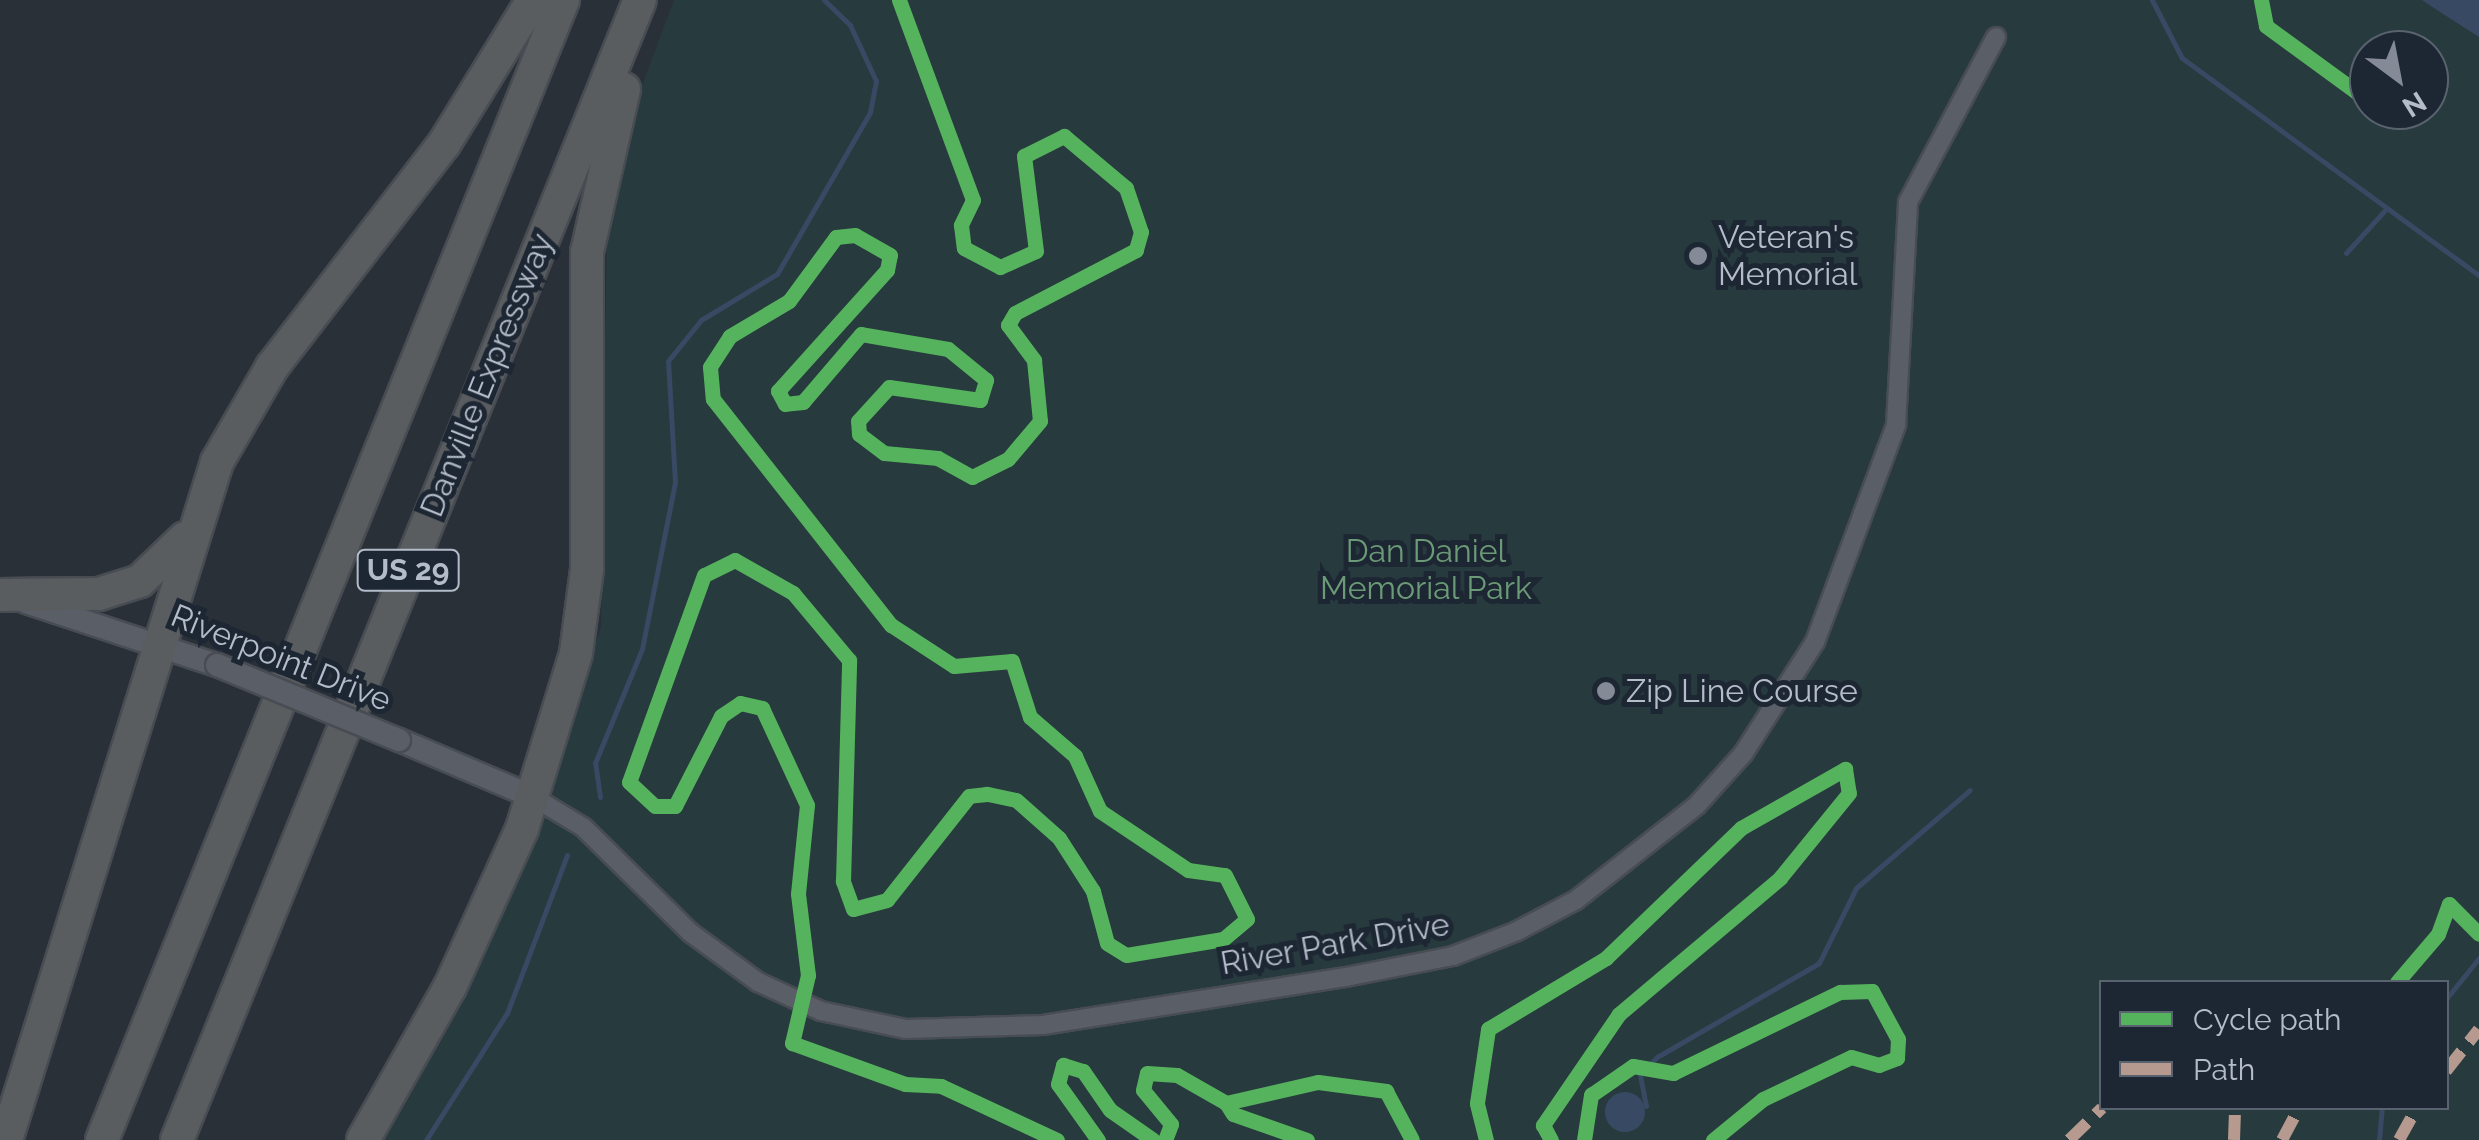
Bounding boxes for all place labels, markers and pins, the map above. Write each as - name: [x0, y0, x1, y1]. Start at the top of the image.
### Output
- place label: Veteran's Memorial: [1718, 219, 1857, 294]
- marker: Veteran's Memorial: [1687, 245, 1709, 267]
- place label: Zip Line Course: [1626, 672, 1858, 710]
- marker: Zip Line Course: [1595, 680, 1617, 702]

